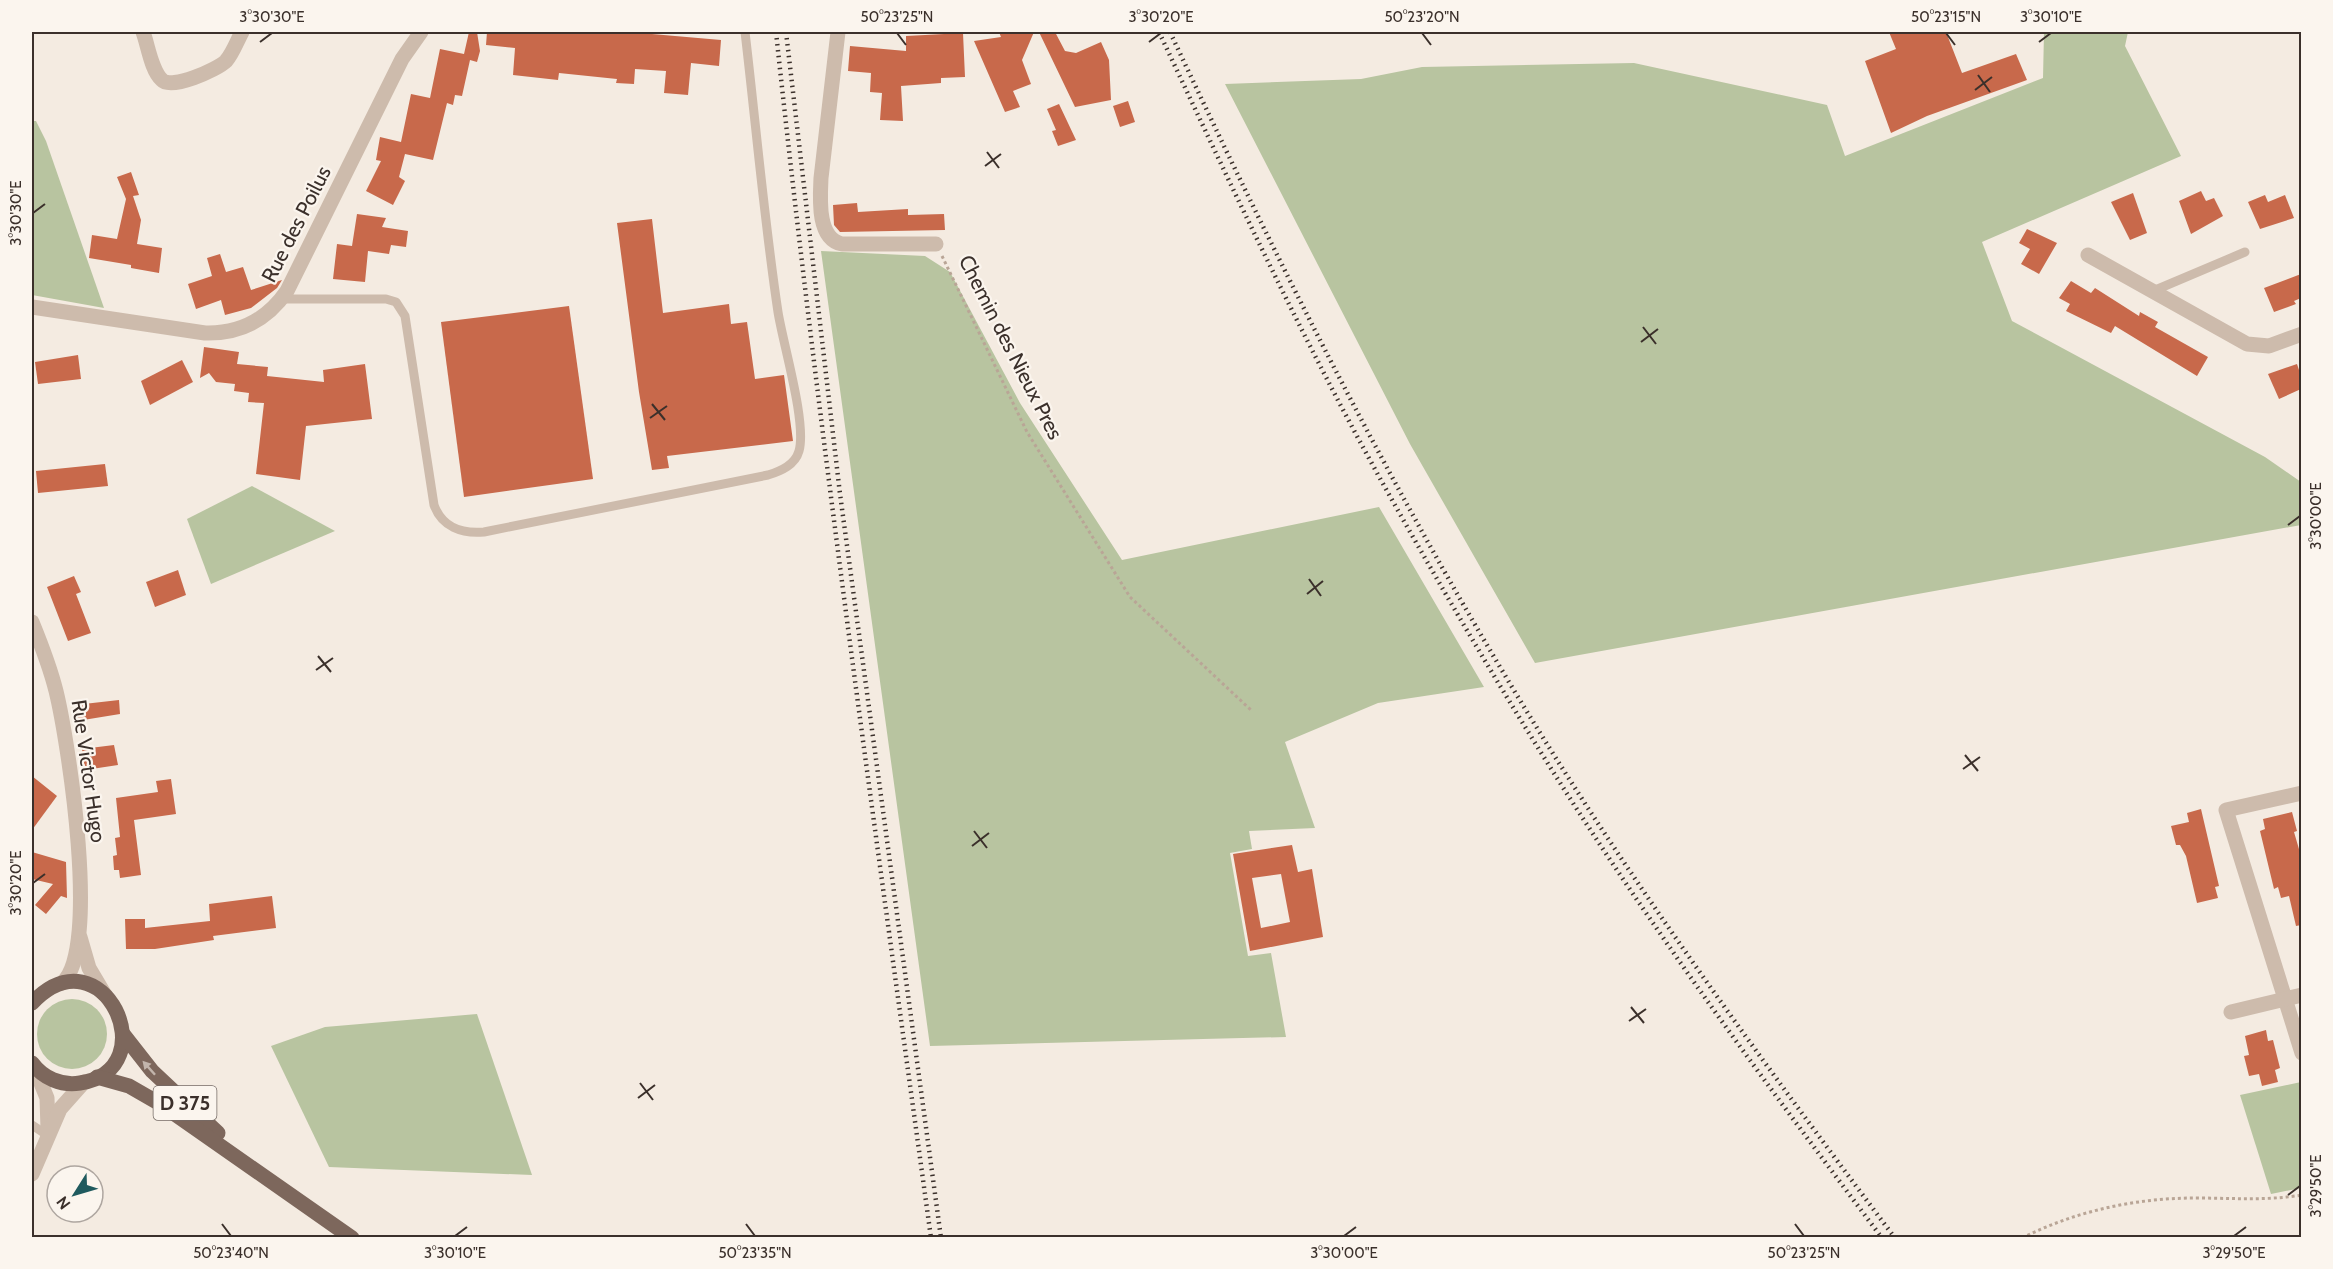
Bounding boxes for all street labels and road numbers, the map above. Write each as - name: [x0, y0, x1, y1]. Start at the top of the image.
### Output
- street label: Rue des Poilus: [256, 161, 336, 286]
- street label: Chemin des Nieux Pres: [954, 251, 1068, 444]
- street label: Rue Victor Hugo: [67, 698, 111, 844]
- road number: D 375: [154, 1086, 216, 1120]

